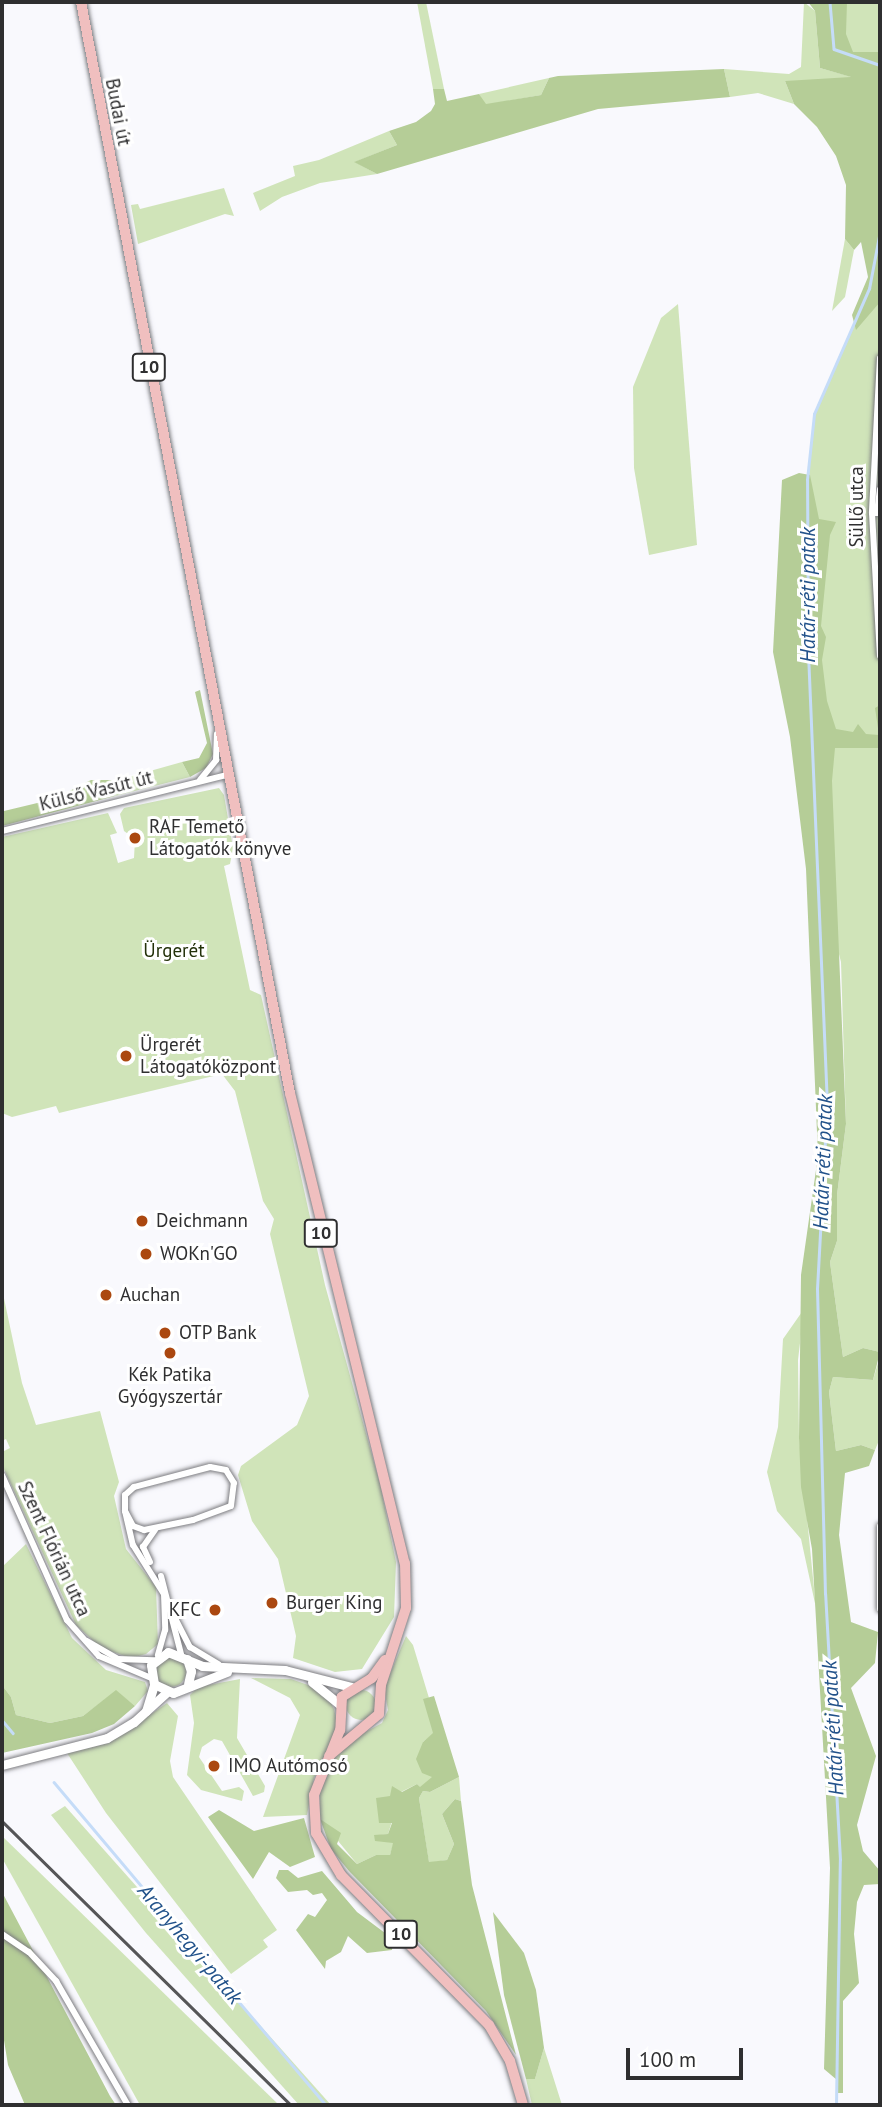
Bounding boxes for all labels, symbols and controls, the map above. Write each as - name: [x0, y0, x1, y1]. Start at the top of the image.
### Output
- street label: Budai út: [100, 77, 136, 147]
- road number: 10: [132, 352, 166, 382]
- street label: Süllő utca: [846, 466, 868, 548]
- water label: Határ-réti patak: [795, 527, 821, 663]
- street label: Külső Vasút út: [37, 766, 155, 816]
- place label: RAF Temető Látogatók könyve: [149, 816, 292, 860]
- marker: RAF Temető Látogatók könyve: [127, 830, 143, 846]
- park label: Ürgerét: [143, 940, 205, 962]
- place label: Ürgerét Látogatóközpont: [140, 1034, 276, 1078]
- marker: Ürgerét Látogatóközpont: [118, 1048, 134, 1064]
- water label: Határ-réti patak: [808, 1094, 838, 1230]
- place label: Deichmann: [156, 1210, 248, 1232]
- marker: Deichmann: [134, 1213, 150, 1229]
- road number: 10: [304, 1218, 338, 1248]
- place label: WOKn'GO: [160, 1243, 238, 1265]
- marker: WOKn'GO: [138, 1246, 154, 1262]
- place label: Auchan: [120, 1284, 180, 1306]
- marker: Auchan: [98, 1287, 114, 1303]
- place label: OTP Bank: [179, 1322, 257, 1344]
- marker: OTP Bank: [157, 1325, 173, 1341]
- marker: Kék Patika Gyógyszertár: [162, 1345, 178, 1361]
- place label: Kék Patika Gyógyszertár: [118, 1364, 222, 1408]
- street label: Szent Flórián utca: [13, 1478, 95, 1620]
- place label: Burger King: [286, 1592, 382, 1614]
- marker: Burger King: [264, 1595, 280, 1611]
- place label: KFC: [169, 1599, 201, 1621]
- marker: KFC: [207, 1602, 223, 1618]
- water label: Határ-réti patak: [817, 1660, 849, 1796]
- place label: IMO Autómosó: [228, 1755, 348, 1777]
- marker: IMO Autómosó: [206, 1758, 222, 1774]
- water label: Aranyhegyi-patak: [132, 1879, 248, 2009]
- road number: 10: [384, 1920, 418, 1948]
- scale bar: [630, 2034, 747, 2078]
- text: 100 m: [639, 2046, 696, 2073]

